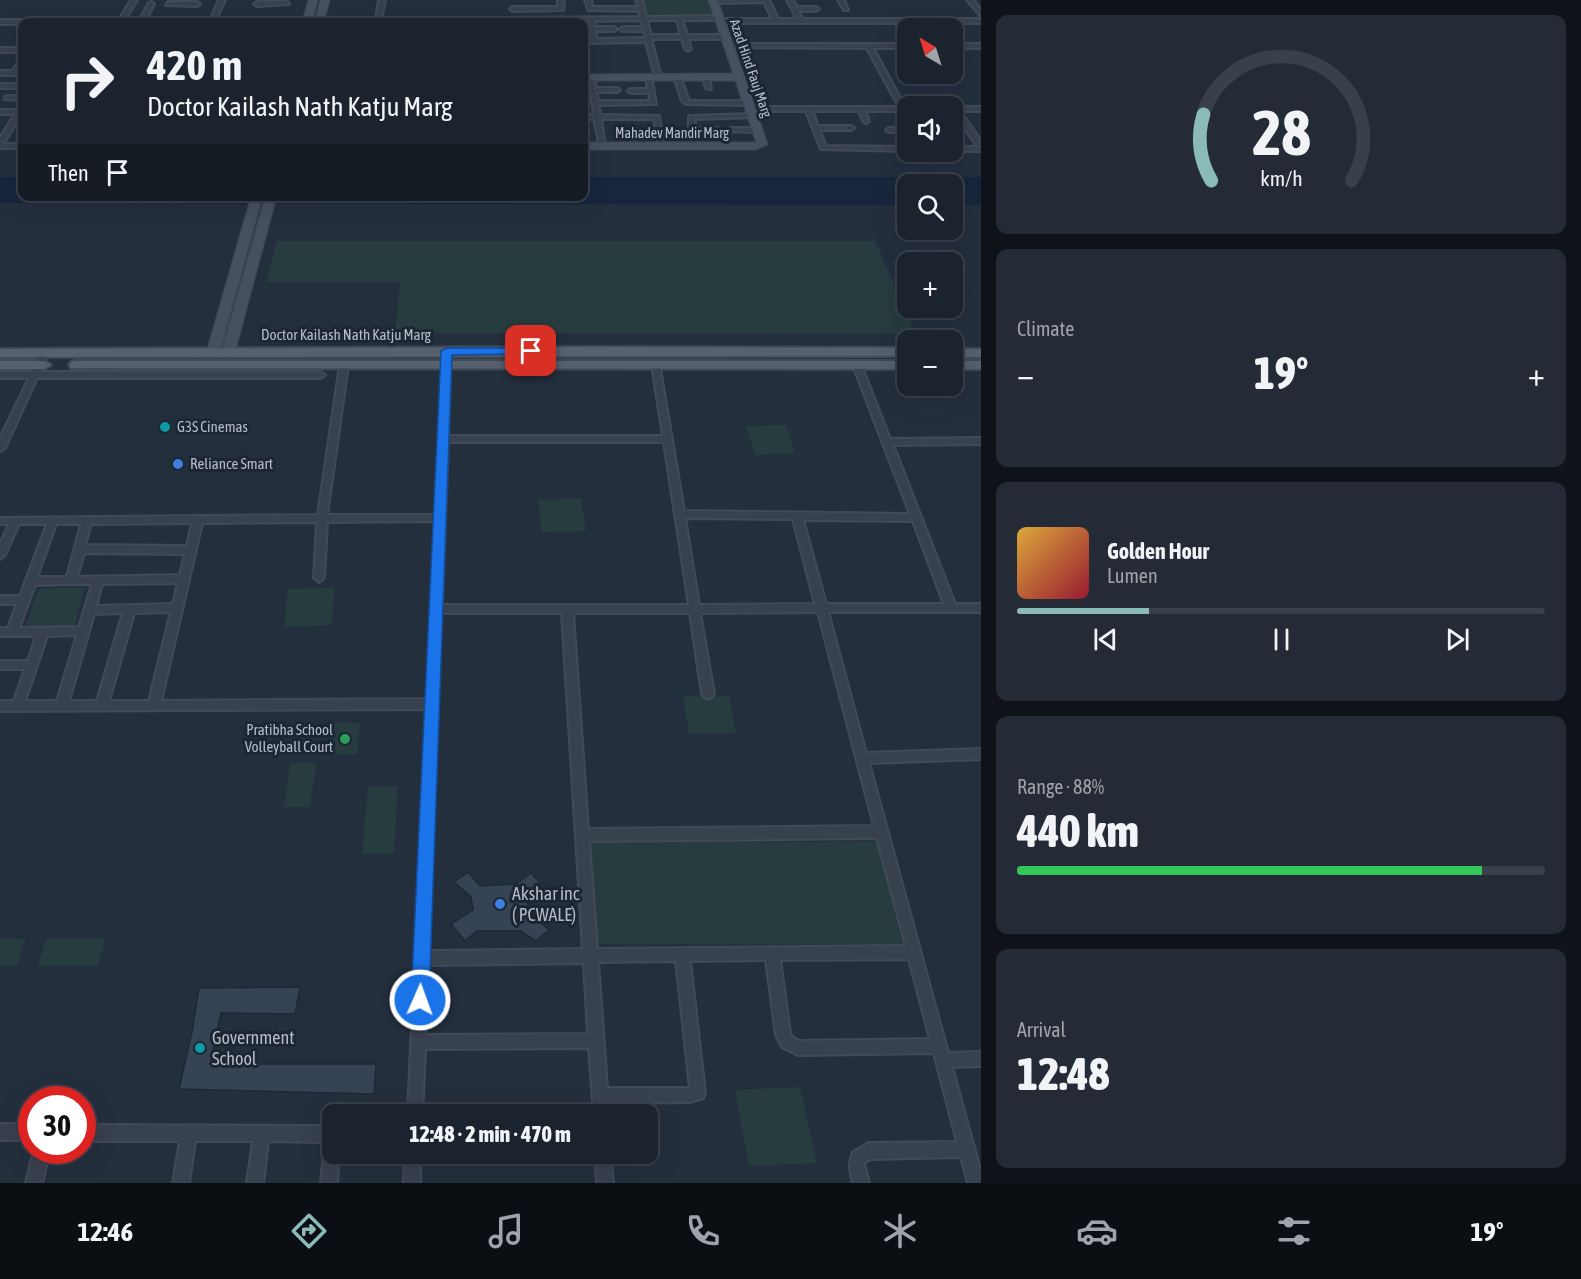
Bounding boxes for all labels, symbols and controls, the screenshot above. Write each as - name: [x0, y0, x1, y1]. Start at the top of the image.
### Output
- street label: Azad Hind Fauj Marg: [727, 17, 775, 119]
- north arrow: [897, 18, 963, 84]
- map controls: [897, 18, 963, 396]
- text: 420 m: [147, 41, 242, 89]
- icon: right: [48, 42, 126, 120]
- text: Doctor Kailash Nath Katju Marg: [147, 91, 453, 122]
- button: sound: [897, 96, 963, 162]
- text: 28: [1252, 97, 1310, 168]
- street label: Mahadev Mandir Marg: [615, 125, 729, 141]
- icon: arrive: [101, 156, 134, 189]
- text: Then: [48, 160, 89, 186]
- text: km/h: [1260, 167, 1302, 192]
- button: search: [897, 174, 963, 240]
- button: +: [897, 252, 963, 318]
- text: Climate: [1017, 317, 1074, 340]
- pin: [505, 325, 556, 376]
- street label: Doctor Kailash Nath Katju Marg: [261, 326, 431, 343]
- button: −: [897, 330, 963, 396]
- icon: arrive: [514, 334, 547, 367]
- text: 19°: [1254, 347, 1308, 399]
- text: −: [1017, 355, 1034, 393]
- text: +: [1528, 355, 1545, 393]
- place label: G3S Cinemas: [177, 418, 248, 435]
- marker: G3S Cinemas: [158, 420, 172, 434]
- place label: Reliance Smart: [190, 455, 273, 472]
- marker: Reliance Smart: [171, 457, 185, 471]
- text: Golden Hour: [1107, 538, 1209, 564]
- text: Lumen: [1107, 564, 1158, 587]
- icon: previous: [1089, 623, 1122, 656]
- icon: pause: [1265, 623, 1298, 656]
- icon: next: [1441, 623, 1474, 656]
- place label: Pratibha School Volleyball Court: [245, 721, 333, 755]
- marker: Pratibha School Volleyball Court: [338, 732, 352, 746]
- text: Range · 88%: [1017, 775, 1104, 798]
- text: 440 km: [1017, 805, 1139, 857]
- place label: Akshar inc ( PCWALE): [512, 883, 580, 925]
- marker: Akshar inc ( PCWALE): [493, 897, 507, 911]
- position arrow: [388, 968, 452, 1032]
- text: Arrival: [1017, 1018, 1066, 1041]
- place label: Government School: [212, 1027, 294, 1069]
- marker: Government School: [193, 1041, 207, 1055]
- text: 12:48: [1017, 1048, 1110, 1100]
- speed limit sign: 30: [18, 1086, 96, 1164]
- text: 12:48 · 2 min · 470 m: [409, 1121, 571, 1147]
- icon: directions: [288, 1210, 330, 1252]
- icon: music: [485, 1210, 527, 1252]
- icon: phone: [682, 1210, 724, 1252]
- icon: climate: [879, 1210, 921, 1252]
- icon: car: [1076, 1210, 1118, 1252]
- icon: filters: [1273, 1210, 1315, 1252]
- text: 12:46: [78, 1216, 133, 1247]
- text: 19°: [1471, 1216, 1503, 1247]

